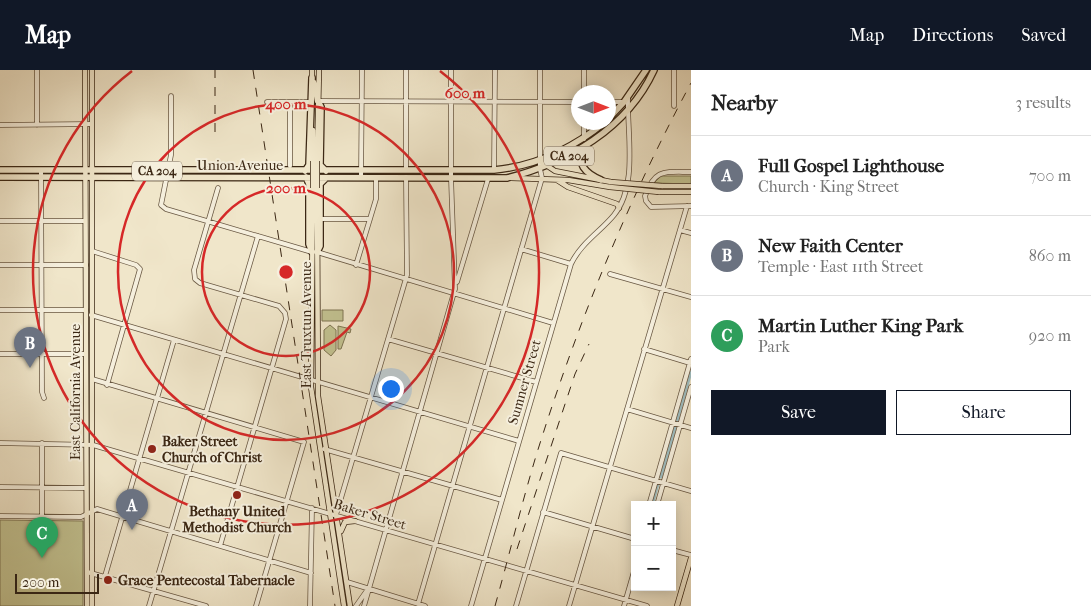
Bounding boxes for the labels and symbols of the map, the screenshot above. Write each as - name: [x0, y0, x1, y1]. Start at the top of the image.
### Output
- text: 600 m: [445, 84, 486, 102]
- north arrow: [571, 85, 616, 130]
- text: 400 m: [264, 95, 307, 113]
- road number: CA 204: [544, 146, 594, 165]
- street label: Union Avenue: [197, 157, 283, 174]
- road number: CA 204: [132, 162, 182, 180]
- text: 200 m: [266, 179, 306, 197]
- street label: East Truxtun Avenue: [298, 261, 315, 389]
- centre of rings: [277, 263, 295, 281]
- street label: East California Avenue: [67, 324, 84, 460]
- pin: B: [14, 327, 46, 368]
- street label: Sumner Street: [504, 338, 545, 427]
- your location: [378, 376, 404, 402]
- place label: Baker Street Church of Christ: [162, 433, 263, 466]
- marker: Baker Street Church of Christ: [146, 443, 158, 455]
- pin: A: [116, 489, 148, 530]
- marker: Bethany United Methodist Church: [231, 489, 243, 501]
- street label: Baker Street: [331, 495, 408, 534]
- place label: Bethany United Methodist Church: [181, 503, 293, 536]
- pin: C: [26, 517, 58, 558]
- scale bar: [15, 571, 99, 594]
- place label: Grace Pentecostal Tabernacle: [118, 572, 295, 589]
- marker: Grace Pentecostal Tabernacle: [102, 574, 114, 586]

